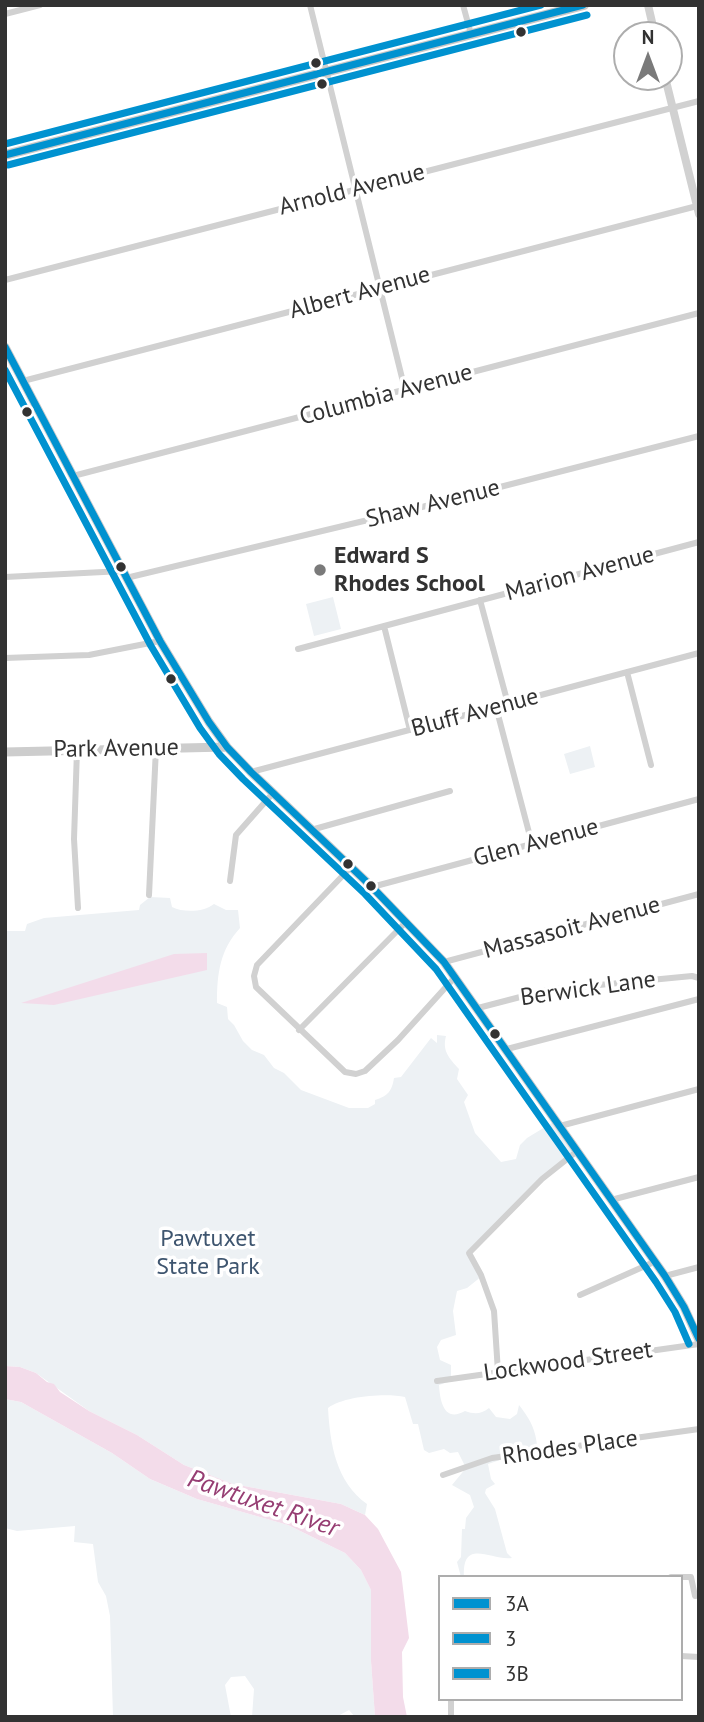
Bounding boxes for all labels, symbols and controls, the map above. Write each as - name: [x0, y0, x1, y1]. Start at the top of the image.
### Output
- north arrow: [613, 21, 683, 91]
- unlabelled marker: [514, 25, 528, 39]
- text: N: [642, 25, 654, 49]
- unlabelled marker: [309, 56, 323, 70]
- unlabelled marker: [315, 77, 329, 91]
- street label: Arnold Avenue: [276, 158, 428, 222]
- street label: Albert Avenue: [286, 260, 434, 326]
- street label: Columbia Avenue: [296, 358, 476, 432]
- unlabelled marker: [20, 405, 34, 419]
- street label: Shaw Avenue: [363, 473, 503, 535]
- street label: Marion Avenue: [502, 540, 658, 608]
- place label: Edward S Rhodes School: [334, 542, 485, 598]
- unlabelled marker: [114, 560, 128, 574]
- marker: Edward S Rhodes School: [312, 562, 328, 578]
- unlabelled marker: [164, 672, 178, 686]
- street label: Bluff Avenue: [408, 682, 542, 744]
- street label: Park Avenue: [53, 734, 179, 764]
- street label: Glen Avenue: [470, 812, 602, 874]
- unlabelled marker: [341, 857, 355, 871]
- unlabelled marker: [364, 879, 378, 893]
- street label: Massasoit Avenue: [480, 891, 664, 965]
- street label: Berwick Lane: [518, 965, 658, 1013]
- unlabelled marker: [488, 1027, 502, 1041]
- park label: Pawtuxet State Park: [156, 1225, 260, 1281]
- street label: Lockwood Street: [482, 1336, 654, 1388]
- street label: Rhodes Place: [500, 1424, 640, 1472]
- water label: Pawtuxet River: [183, 1464, 343, 1544]
- legend: [438, 1575, 683, 1701]
- text: 3A: [505, 1590, 529, 1617]
- text: 3: [505, 1625, 516, 1652]
- text: 3B: [505, 1660, 529, 1687]

